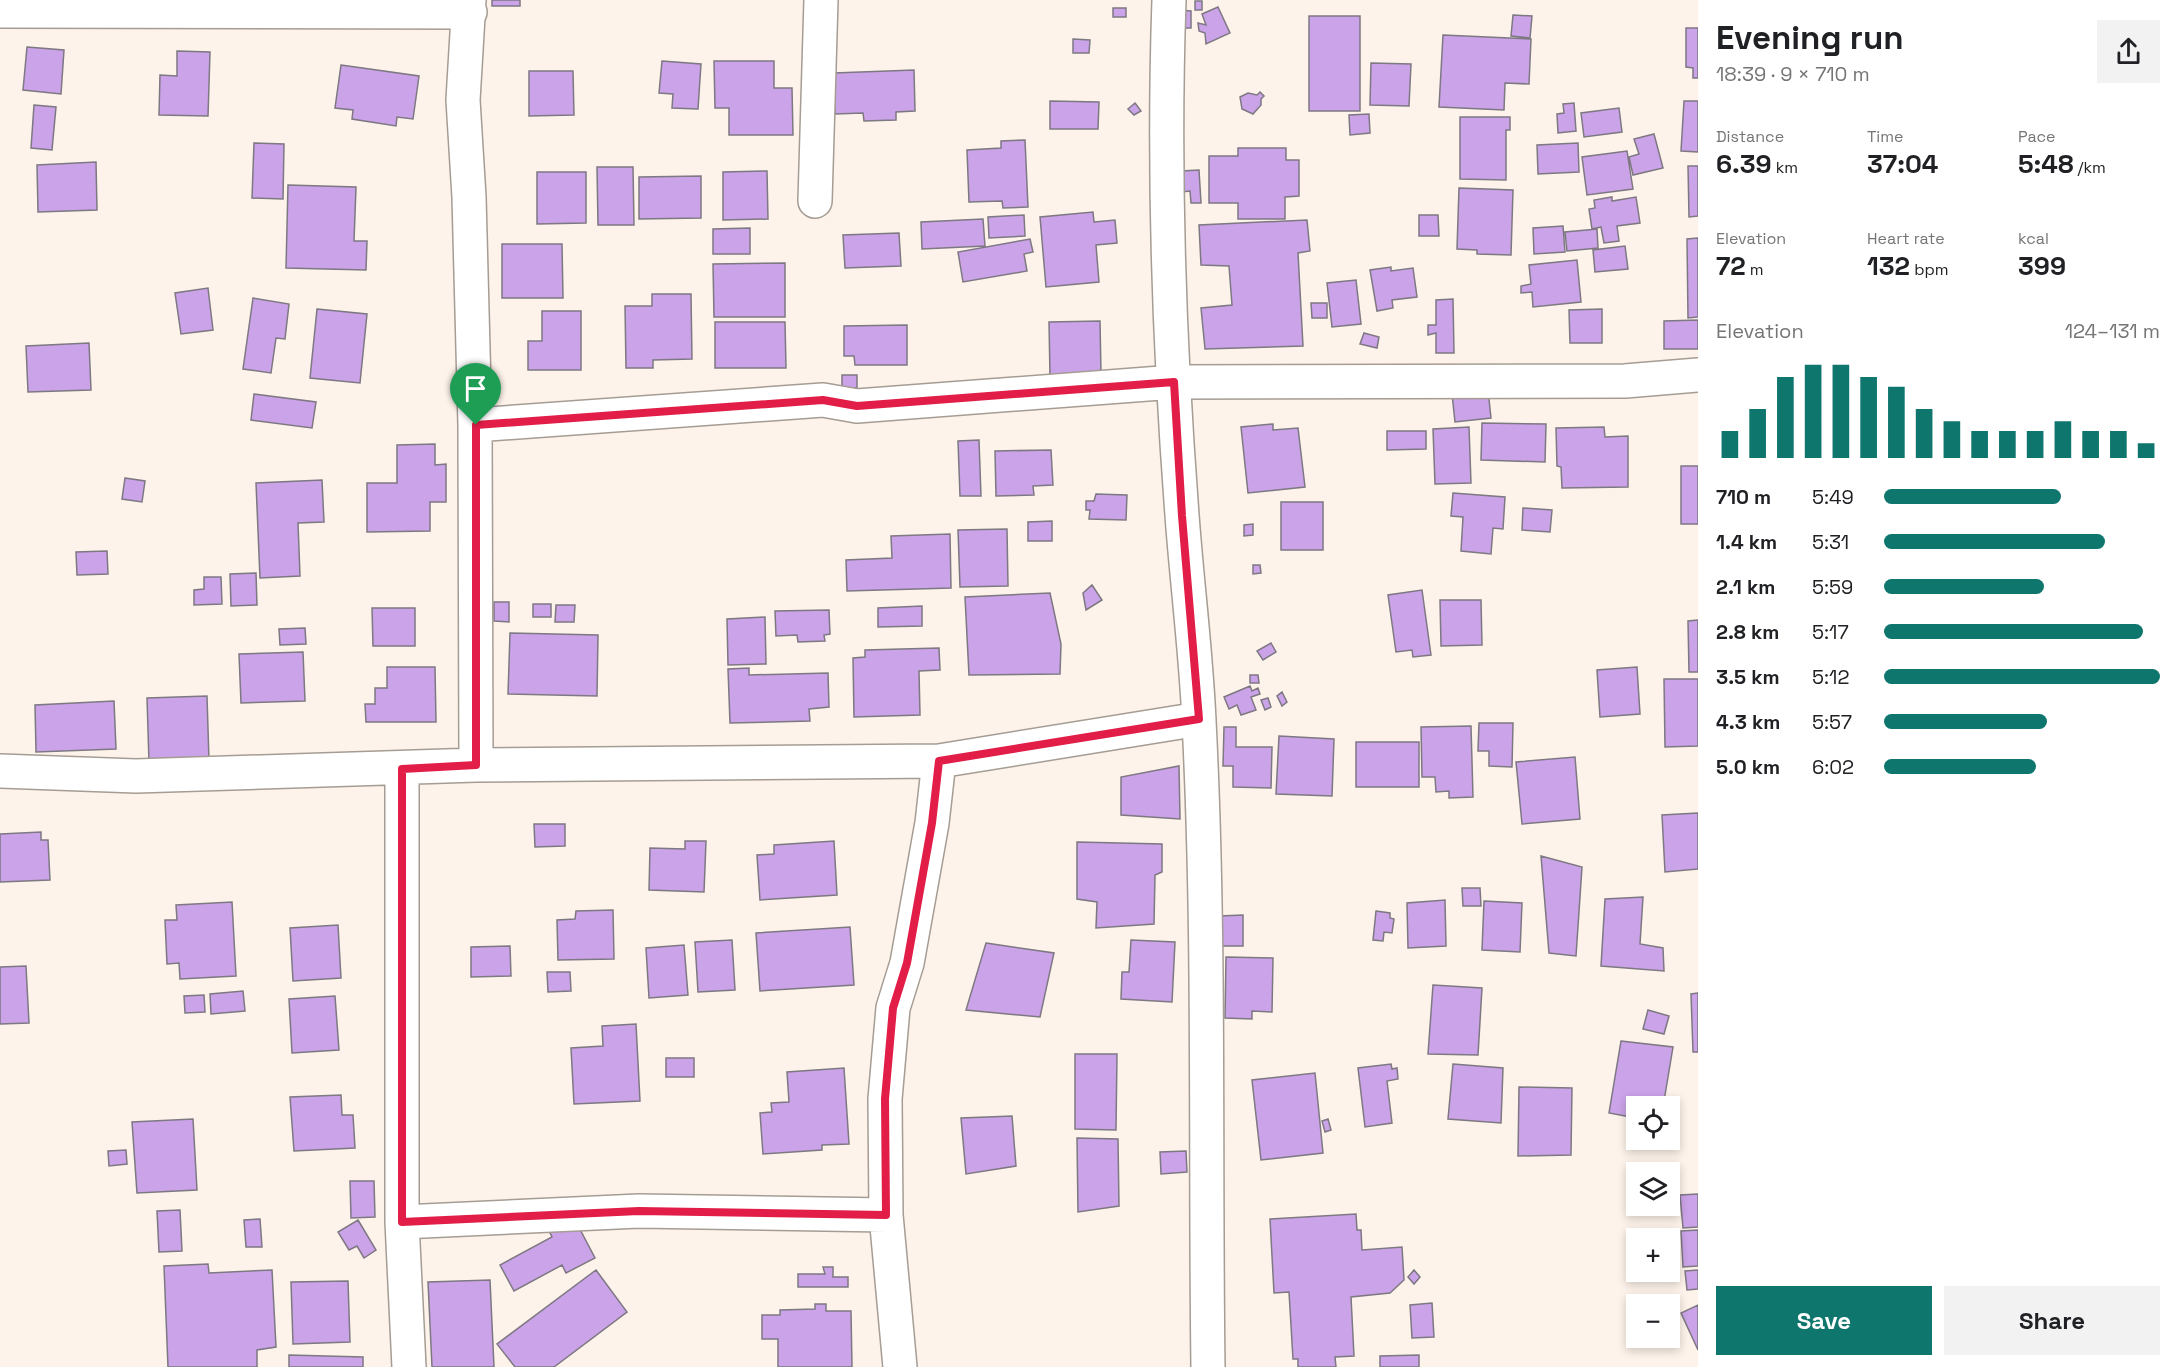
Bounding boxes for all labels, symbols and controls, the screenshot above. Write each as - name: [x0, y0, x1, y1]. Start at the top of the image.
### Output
- text: Evening run: [1716, 17, 1904, 59]
- button: share: [2097, 20, 2160, 83]
- text: 18:39 · 9 × 710 m: [1716, 61, 1870, 87]
- text: Distance: [1716, 126, 1784, 147]
- text: Time: [1867, 126, 1903, 147]
- text: Pace: [2018, 126, 2055, 147]
- text: 6.39: [1716, 147, 1772, 181]
- text: 37:04: [1867, 147, 1938, 181]
- text: 5:48: [2018, 147, 2073, 181]
- text: km: [1772, 157, 1798, 178]
- text: /km: [2073, 157, 2106, 178]
- text: Elevation: [1716, 228, 1786, 249]
- text: Heart rate: [1867, 228, 1945, 249]
- text: kcal: [2018, 228, 2049, 249]
- text: 72: [1716, 249, 1746, 283]
- text: 132: [1867, 249, 1910, 283]
- text: 399: [2018, 249, 2066, 283]
- text: m: [1746, 259, 1764, 280]
- text: bpm: [1910, 259, 1949, 280]
- text: Elevation: [1716, 318, 1804, 344]
- text: 124–131 m: [2065, 318, 2160, 344]
- pin: [450, 363, 501, 425]
- icon: arrive: [459, 372, 492, 405]
- text: 710 m: [1716, 484, 1771, 510]
- text: 5:49: [1812, 484, 1854, 510]
- text: 1.4 km: [1716, 529, 1777, 555]
- text: 5:31: [1812, 529, 1849, 555]
- text: 2.1 km: [1716, 574, 1775, 600]
- text: 5:59: [1812, 574, 1853, 600]
- text: 2.8 km: [1716, 619, 1779, 645]
- text: 5:17: [1812, 619, 1849, 645]
- text: 3.5 km: [1716, 664, 1780, 690]
- text: 5:12: [1812, 664, 1849, 690]
- text: 4.3 km: [1716, 709, 1780, 735]
- text: 5:57: [1812, 709, 1852, 735]
- text: 5.0 km: [1716, 754, 1780, 780]
- text: 6:02: [1812, 754, 1854, 780]
- map controls: [1626, 1096, 1680, 1348]
- button: locate: [1626, 1096, 1680, 1150]
- button: layers: [1626, 1162, 1680, 1216]
- button: +: [1626, 1228, 1680, 1282]
- button: Save: [1716, 1286, 1932, 1355]
- button: Share: [1944, 1286, 2160, 1355]
- button: −: [1626, 1294, 1680, 1348]

